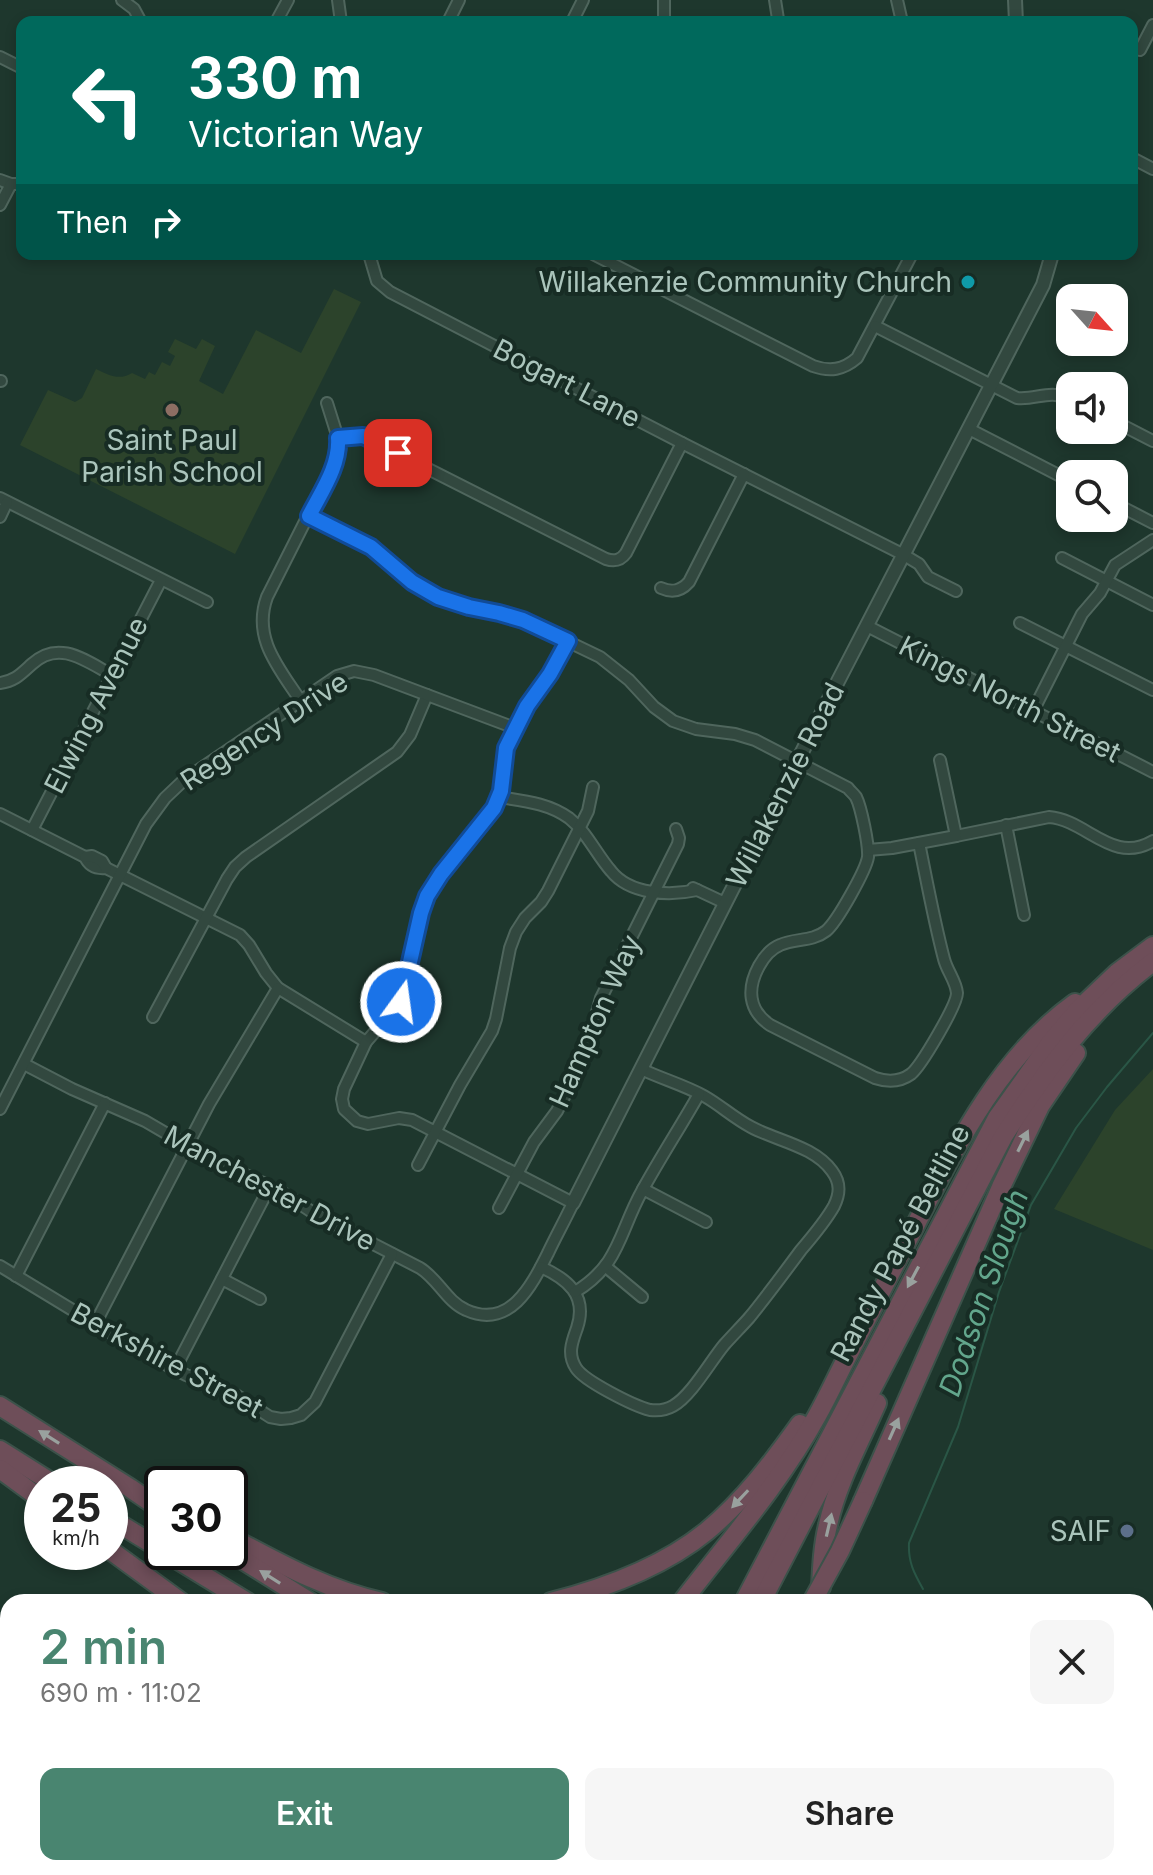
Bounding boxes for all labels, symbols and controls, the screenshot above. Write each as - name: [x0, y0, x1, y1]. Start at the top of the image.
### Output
- text: 330 m: [188, 44, 362, 112]
- icon: left: [56, 48, 160, 152]
- text: Victorian Way: [188, 112, 423, 156]
- icon: right: [144, 200, 188, 244]
- text: Then: [56, 204, 128, 240]
- place label: Willakenzie Community Church: [539, 265, 952, 299]
- marker: Willakenzie Community Church: [959, 273, 977, 291]
- north arrow: [1056, 284, 1128, 356]
- map controls: [1056, 284, 1128, 532]
- street label: Bogart Lane: [488, 331, 646, 435]
- button: sound: [1056, 372, 1128, 444]
- marker: Saint Paul Parish School: [163, 401, 181, 419]
- pin: [364, 419, 432, 487]
- place label: Saint Paul Parish School: [81, 423, 263, 489]
- icon: arrive: [376, 431, 420, 475]
- button: search: [1056, 460, 1128, 532]
- street label: Elwing Avenue: [37, 611, 155, 799]
- street label: Kings North Street: [894, 628, 1126, 770]
- street label: Regency Drive: [174, 664, 354, 798]
- street label: Willakenzie Road: [719, 677, 851, 893]
- street label: Hampton Way: [542, 929, 648, 1113]
- position arrow: [359, 960, 443, 1044]
- street label: Manchester Drive: [159, 1118, 381, 1258]
- street label: Randy Papé Beltline: [823, 1119, 977, 1367]
- one-way arrow: [1017, 1129, 1030, 1152]
- water label: Dodson Slough: [931, 1185, 1035, 1401]
- one-way arrow: [907, 1266, 920, 1289]
- street label: Berkshire Street: [65, 1295, 269, 1425]
- one-way arrow: [888, 1417, 901, 1441]
- one-way arrow: [39, 1430, 60, 1445]
- speed limit sign: 30: [144, 1466, 248, 1570]
- text: 25: [51, 1483, 101, 1532]
- one-way arrow: [732, 1489, 750, 1508]
- one-way arrow: [823, 1512, 836, 1537]
- place label: SAIF: [1050, 1514, 1111, 1548]
- marker: SAIF: [1118, 1522, 1136, 1540]
- text: km/h: [52, 1526, 100, 1550]
- one-way arrow: [259, 1570, 281, 1584]
- text: 2 min: [40, 1617, 167, 1676]
- button: close: [1030, 1620, 1114, 1704]
- text: 690 m · 11:02: [40, 1677, 202, 1708]
- button: Exit: [40, 1768, 569, 1860]
- button: Share: [585, 1768, 1114, 1860]

